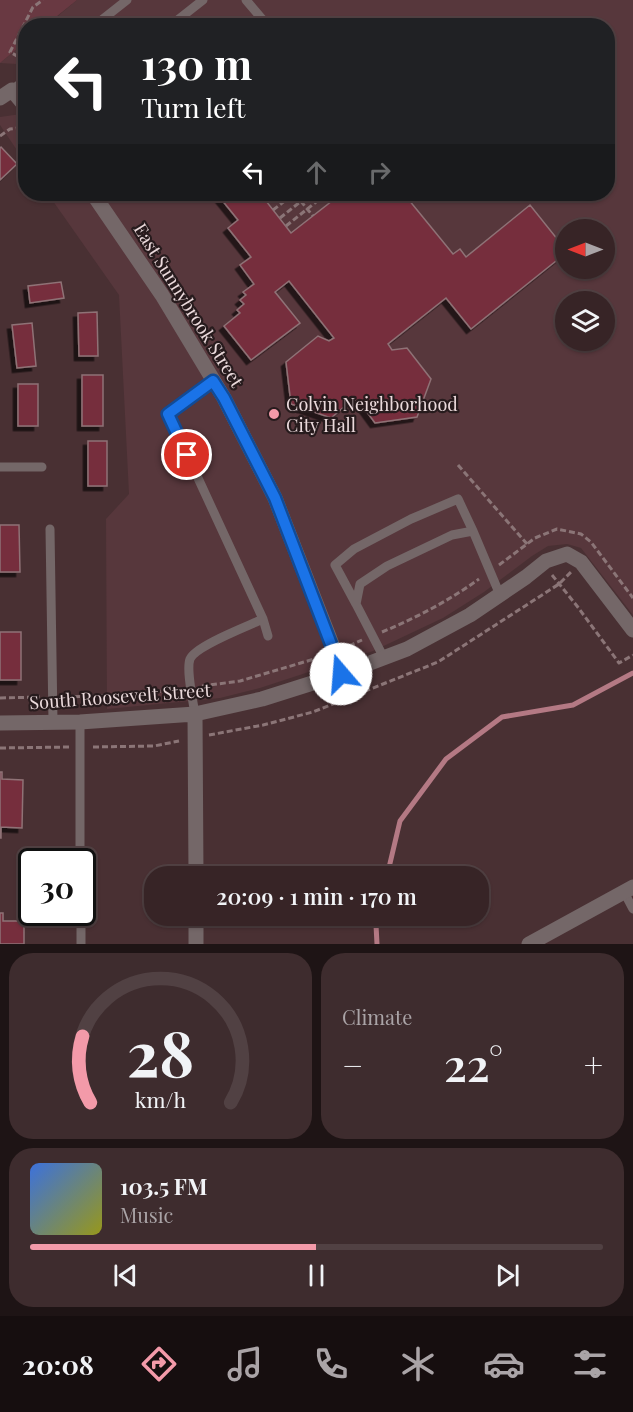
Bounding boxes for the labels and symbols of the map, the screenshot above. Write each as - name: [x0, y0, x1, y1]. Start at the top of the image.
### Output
- street label: East Sunnybrook Street: [129, 219, 250, 392]
- north arrow: [555, 219, 615, 279]
- place label: Colvin Neighborhood City Hall: [286, 392, 458, 437]
- marker: Colvin Neighborhood City Hall: [267, 407, 281, 421]
- pin: [161, 429, 212, 480]
- position arrow: [309, 642, 373, 706]
- street label: South Roosevelt Street: [29, 678, 212, 714]
- speed limit sign: 30: [18, 848, 96, 926]

